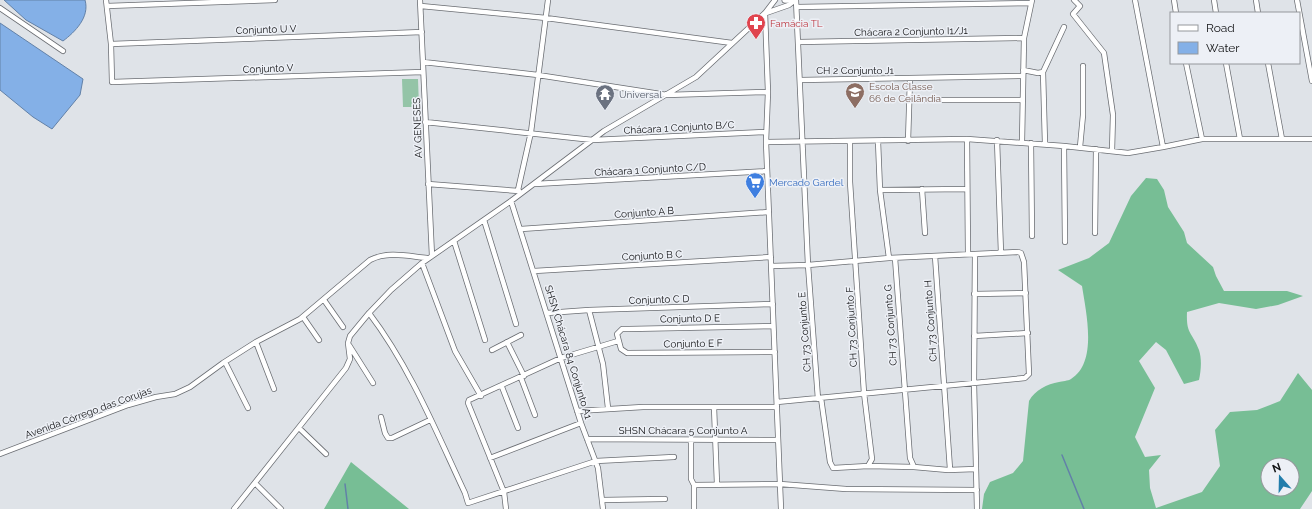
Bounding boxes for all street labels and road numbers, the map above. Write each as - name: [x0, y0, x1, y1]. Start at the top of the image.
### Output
- street label: Conjunto U V: [235, 23, 297, 36]
- street label: Chácara 2 Conjunto I1/J1: [854, 25, 969, 38]
- street label: Conjunto V: [242, 62, 294, 75]
- street label: CH 2 Conjunto J1: [816, 65, 895, 76]
- street label: AV GENESES: [411, 98, 424, 158]
- street label: Chácara 1 Conjunto B/C: [623, 119, 735, 136]
- street label: Chácara 1 Conjunto C/D: [594, 161, 706, 178]
- street label: Conjunto A B: [614, 205, 675, 220]
- street label: Conjunto B C: [622, 248, 683, 263]
- street label: CH 73 Conjunto H: [922, 280, 939, 362]
- street label: SHSN Chácara 84 Conjunto A1: [543, 284, 594, 421]
- street label: CH 73 Conjunto G: [882, 284, 899, 366]
- street label: CH 73 Conjunto F: [844, 286, 859, 367]
- street label: CH 73 Conjunto E: [796, 291, 813, 373]
- street label: Conjunto C D: [628, 293, 690, 306]
- street label: Conjunto D E: [660, 312, 720, 325]
- street label: Conjunto E F: [663, 337, 723, 350]
- street label: Avenida Córrego das Corujas: [23, 384, 153, 441]
- street label: SHSN Chácara 5 Conjunto A: [618, 425, 748, 436]

